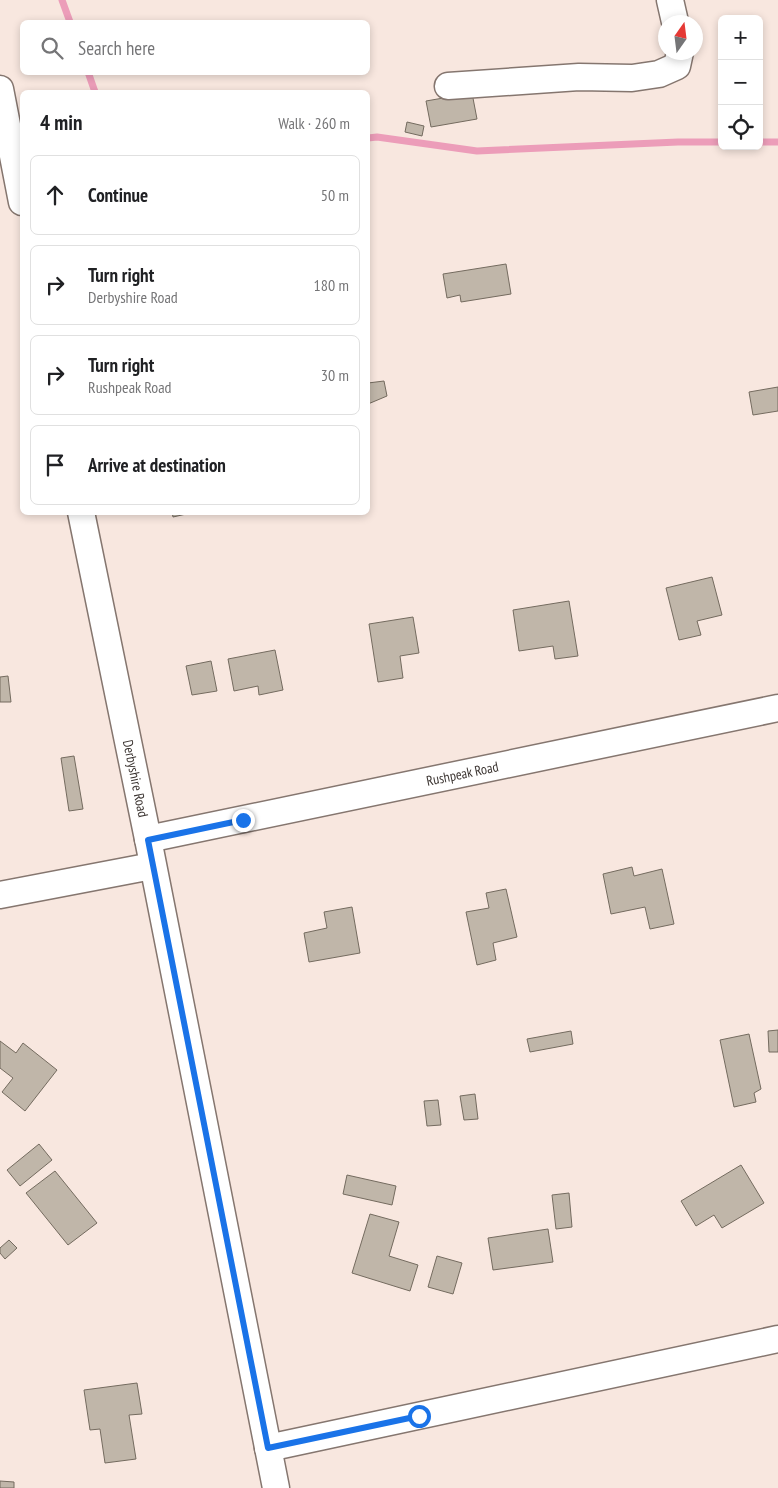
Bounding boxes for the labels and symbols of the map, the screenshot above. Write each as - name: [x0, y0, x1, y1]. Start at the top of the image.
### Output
- north arrow: [658, 15, 703, 60]
- street label: Derbyshire Road: [119, 738, 152, 819]
- street label: Rushpeak Road: [425, 757, 500, 790]
- route end: [232, 809, 255, 832]
- route start: [408, 1405, 431, 1428]

